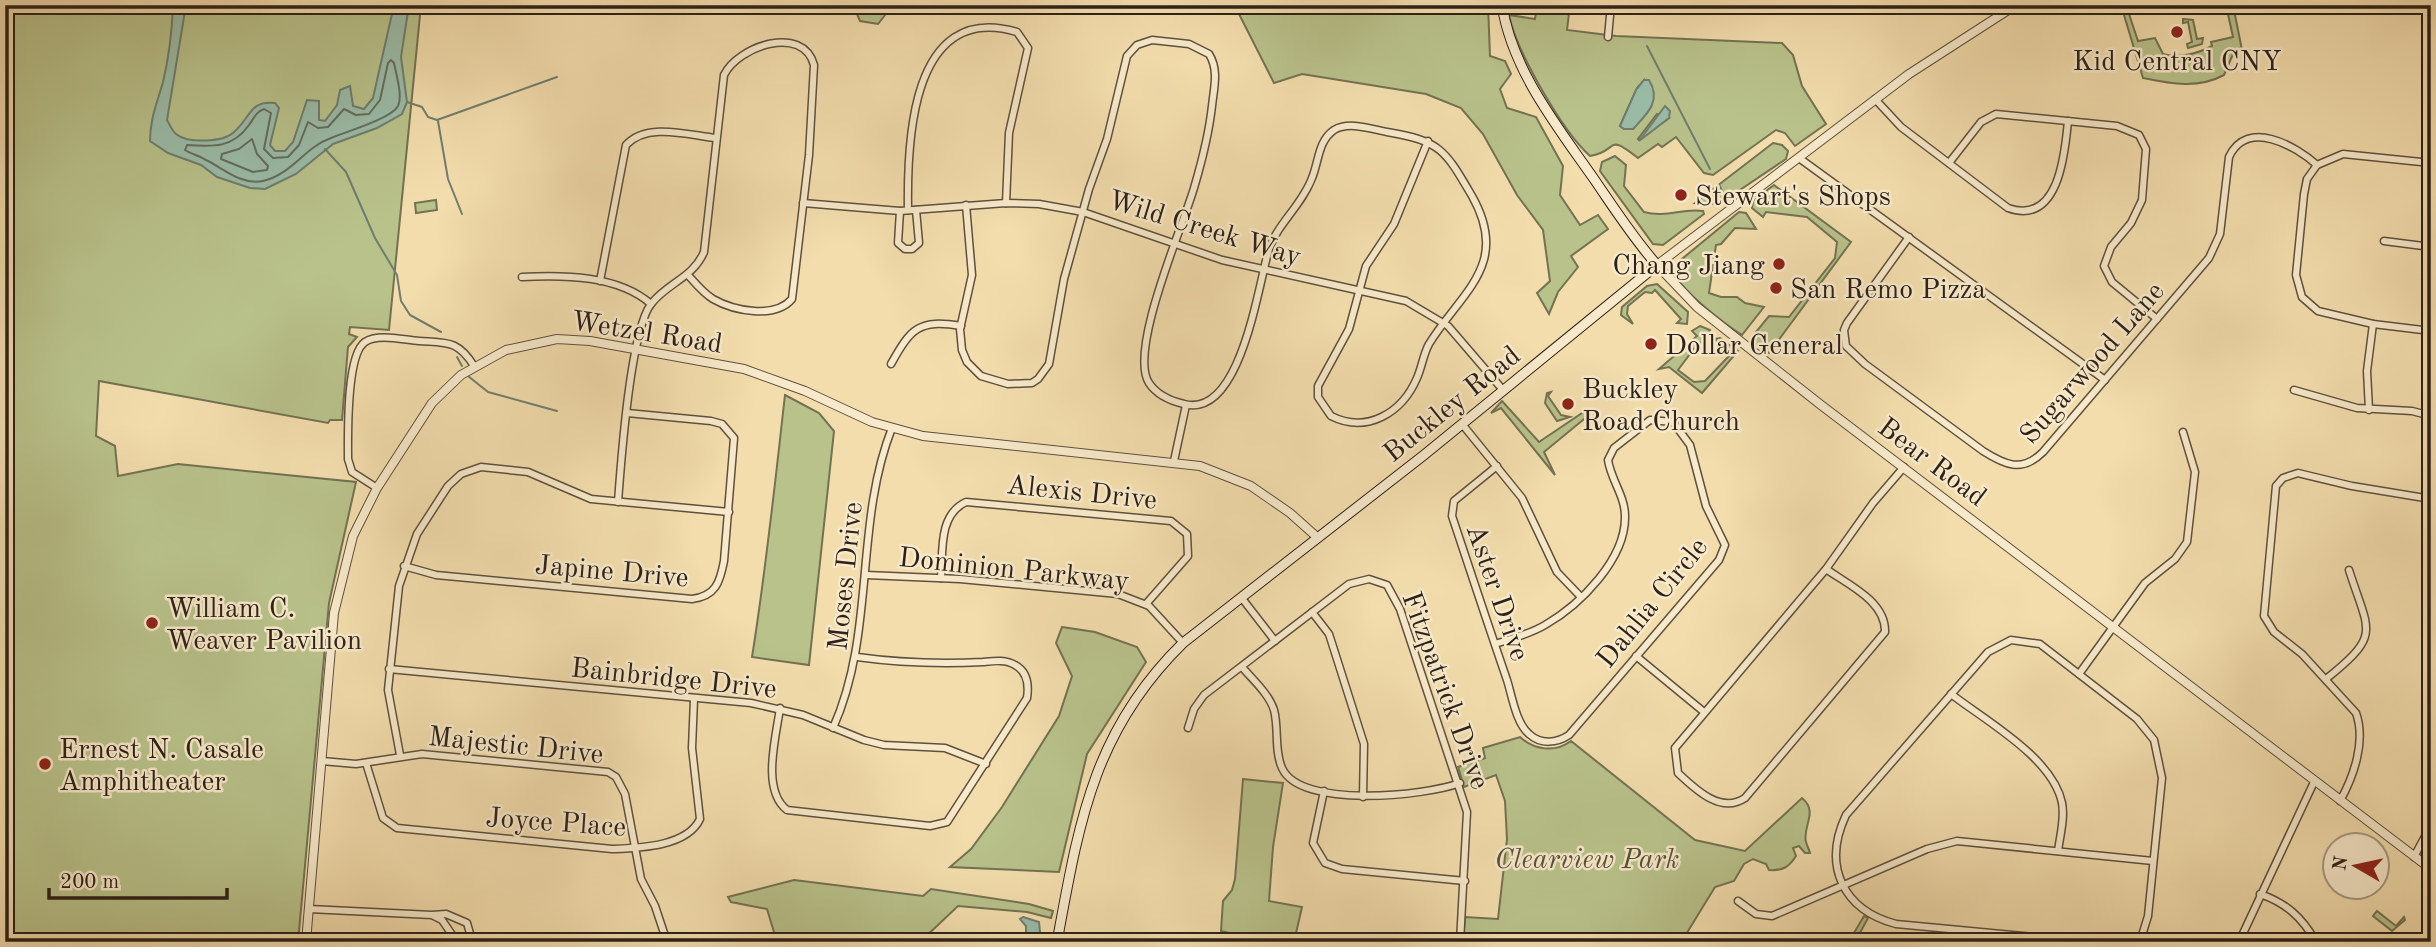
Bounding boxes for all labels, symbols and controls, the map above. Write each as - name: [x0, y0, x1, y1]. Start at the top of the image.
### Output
- marker: Kid Central CNY: [2169, 24, 2185, 40]
- place label: Kid Central CNY: [2072, 49, 2282, 77]
- place label: Stewart's Shops: [1695, 184, 1891, 212]
- street label: Wild Creek Way: [1104, 187, 1304, 273]
- marker: Stewart's Shops: [1673, 187, 1689, 203]
- place label: Chang Jiang: [1612, 253, 1765, 281]
- marker: Chang Jiang: [1771, 256, 1787, 272]
- place label: San Remo Pizza: [1790, 277, 1986, 305]
- street label: Sugarwood Lane: [2016, 278, 2171, 450]
- marker: San Remo Pizza: [1768, 280, 1784, 296]
- street label: Wetzel Road: [569, 308, 724, 360]
- place label: Dollar General: [1665, 333, 1843, 361]
- marker: Dollar General: [1643, 336, 1659, 352]
- street label: Buckley Road: [1379, 342, 1526, 469]
- place label: Buckley Road Church: [1582, 377, 1740, 437]
- marker: Buckley Road Church: [1560, 396, 1576, 412]
- street label: Bear Road: [1872, 414, 1991, 513]
- street label: Alexis Drive: [1005, 472, 1158, 516]
- street label: Moses Drive: [825, 500, 869, 652]
- street label: Aster Drive: [1460, 521, 1533, 665]
- street label: Dahlia Circle: [1593, 534, 1714, 674]
- street label: Dominion Parkway: [897, 545, 1131, 597]
- street label: Japine Drive: [534, 552, 690, 594]
- street label: Fitzpatrick Drive: [1396, 589, 1493, 793]
- place label: William C. Weaver Pavilion: [166, 596, 362, 656]
- marker: William C. Weaver Pavilion: [144, 615, 160, 631]
- street label: Bainbridge Drive: [569, 655, 778, 705]
- street label: Majestic Drive: [427, 724, 605, 770]
- place label: Ernest N. Casale Amphitheater: [59, 737, 264, 797]
- marker: Ernest N. Casale Amphitheater: [37, 756, 53, 772]
- street label: Joyce Place: [485, 805, 627, 843]
- north arrow: [2320, 832, 2390, 902]
- park label: Clearview Park: [1494, 847, 1680, 875]
- text: N: [2331, 855, 2352, 872]
- scale bar: [49, 856, 228, 900]
- text: 200 m: [60, 872, 119, 893]

